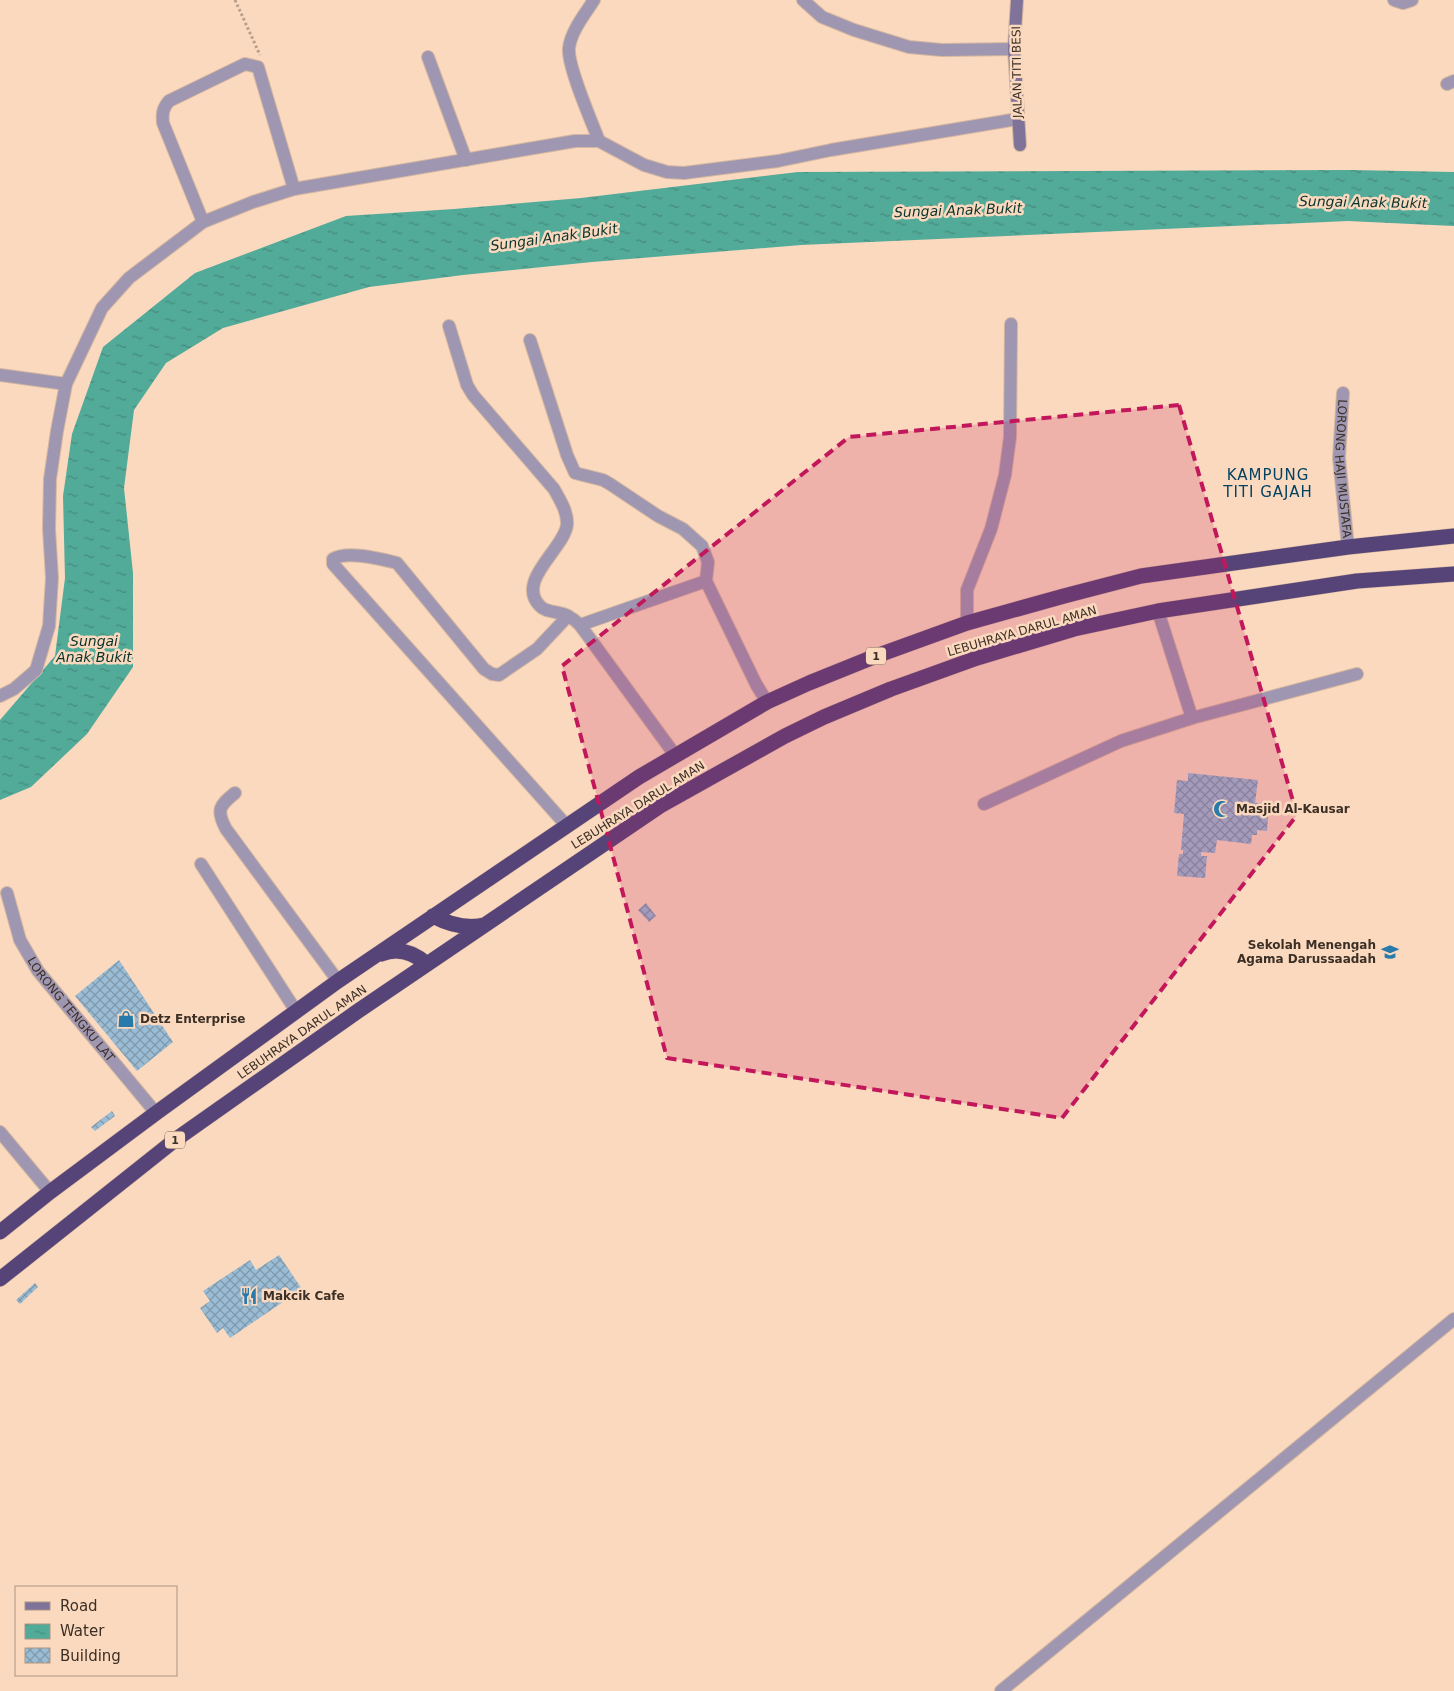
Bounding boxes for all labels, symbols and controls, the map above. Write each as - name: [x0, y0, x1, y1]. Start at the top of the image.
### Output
- street label: JALAN TITI BESI: [1009, 26, 1025, 119]
- water label: Sungai Anak Bukit: [1299, 193, 1428, 211]
- water label: Sungai Anak Bukit: [894, 200, 1023, 220]
- water label: Sungai Anak Bukit: [490, 220, 619, 254]
- street label: LORONG HAJI MUSTAFA: [1332, 399, 1354, 540]
- district label: KAMPUNG TITI GAJAH: [1222, 466, 1313, 501]
- street label: LEBUHRAYA DARUL AMAN: [946, 603, 1098, 659]
- water label: Sungai Anak Bukit: [55, 633, 132, 665]
- road number: 1: [866, 648, 886, 664]
- street label: LEBUHRAYA DARUL AMAN: [569, 758, 707, 852]
- mosque icon: Masjid Al-Kausar: [1212, 799, 1232, 819]
- place label: Masjid Al-Kausar: [1236, 802, 1350, 816]
- place label: Sekolah Menengah Agama Darussaadah: [1237, 938, 1376, 966]
- school or university icon: Sekolah Menengah Agama Darussaadah: [1380, 942, 1400, 962]
- street label: LORONG TENGKU LAT: [24, 955, 118, 1065]
- street label: LEBUHRAYA DARUL AMAN: [235, 982, 369, 1082]
- shop icon: Detz Enterprise: [116, 1009, 136, 1029]
- place label: Detz Enterprise: [140, 1012, 245, 1026]
- road number: 1: [165, 1132, 185, 1148]
- restaurant icon: Makcik Cafe: [239, 1286, 259, 1306]
- place label: Makcik Cafe: [263, 1289, 345, 1303]
- legend: [15, 1586, 178, 1676]
- text: Road: [60, 1597, 98, 1615]
- text: Water: [60, 1622, 105, 1640]
- text: Building: [60, 1647, 121, 1665]

